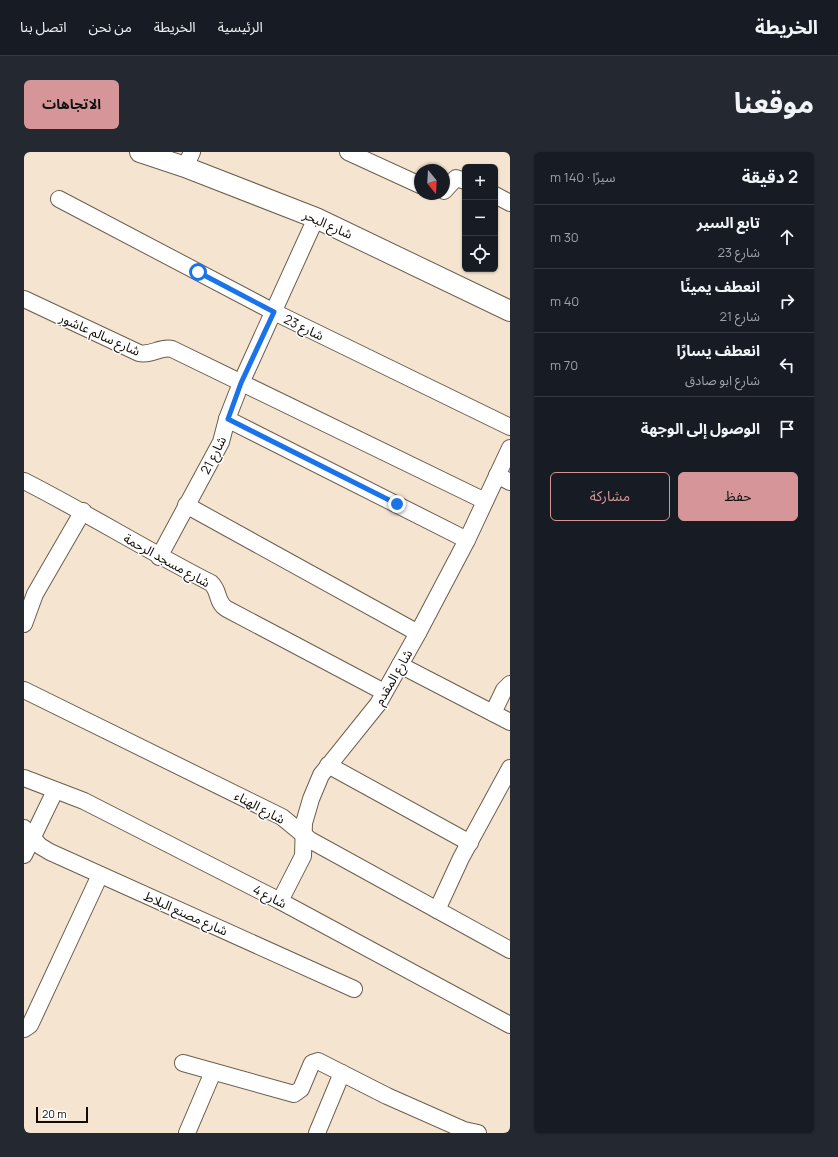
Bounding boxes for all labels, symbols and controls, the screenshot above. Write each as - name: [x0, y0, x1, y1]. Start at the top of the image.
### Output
- text: الخريطة: [755, 14, 818, 40]
- text: اتصل بنا: [20, 17, 66, 36]
- text: من نحن: [88, 17, 132, 36]
- text: الخريطة: [154, 17, 196, 36]
- text: الرئيسية: [218, 17, 263, 36]
- button: الاتجاهات: [24, 80, 119, 129]
- text: موقعنا: [734, 83, 814, 121]
- north arrow: [414, 164, 450, 200]
- map controls: [462, 164, 498, 272]
- button: +: [462, 164, 498, 200]
- text: 2 دقيقة: [742, 165, 798, 188]
- text: سيرًا · 140 m: [550, 168, 615, 186]
- button: −: [462, 200, 498, 236]
- street label: شارع البحر: [299, 205, 356, 245]
- text: تابع السير: [697, 212, 760, 233]
- icon: ahead: [776, 226, 798, 248]
- text: 30 m: [550, 228, 579, 246]
- button: locate: [462, 236, 498, 272]
- text: شارع 23: [717, 243, 760, 261]
- route start: [189, 263, 207, 281]
- text: انعطف يمينًا: [680, 276, 760, 297]
- icon: right: [776, 290, 798, 312]
- text: 40 m: [550, 292, 579, 310]
- text: شارع 21: [720, 307, 760, 325]
- street label: شارع سالم عاشور: [55, 308, 143, 362]
- street label: شارع 23: [280, 310, 327, 346]
- text: انعطف يسارًا: [676, 340, 760, 361]
- icon: left: [776, 354, 798, 376]
- text: 70 m: [550, 356, 578, 374]
- text: شارع ابو صادق: [685, 371, 760, 389]
- text: الوصول إلى الوجهة: [641, 418, 760, 439]
- icon: arrive: [776, 418, 798, 440]
- street label: شارع 21: [196, 433, 232, 478]
- button: مشاركة: [550, 472, 670, 521]
- button: حفظ: [678, 472, 798, 521]
- route end: [388, 495, 406, 513]
- street label: شارع مسجد الرحمة: [120, 529, 213, 593]
- street label: شارع المقدم: [370, 646, 418, 709]
- street label: شارع الهناء: [231, 786, 288, 830]
- street label: شارع 4: [249, 880, 290, 914]
- street label: شارع مصنع البلاط: [140, 886, 231, 941]
- scale bar: [36, 1105, 88, 1124]
- text: 20 m: [42, 1106, 67, 1121]

